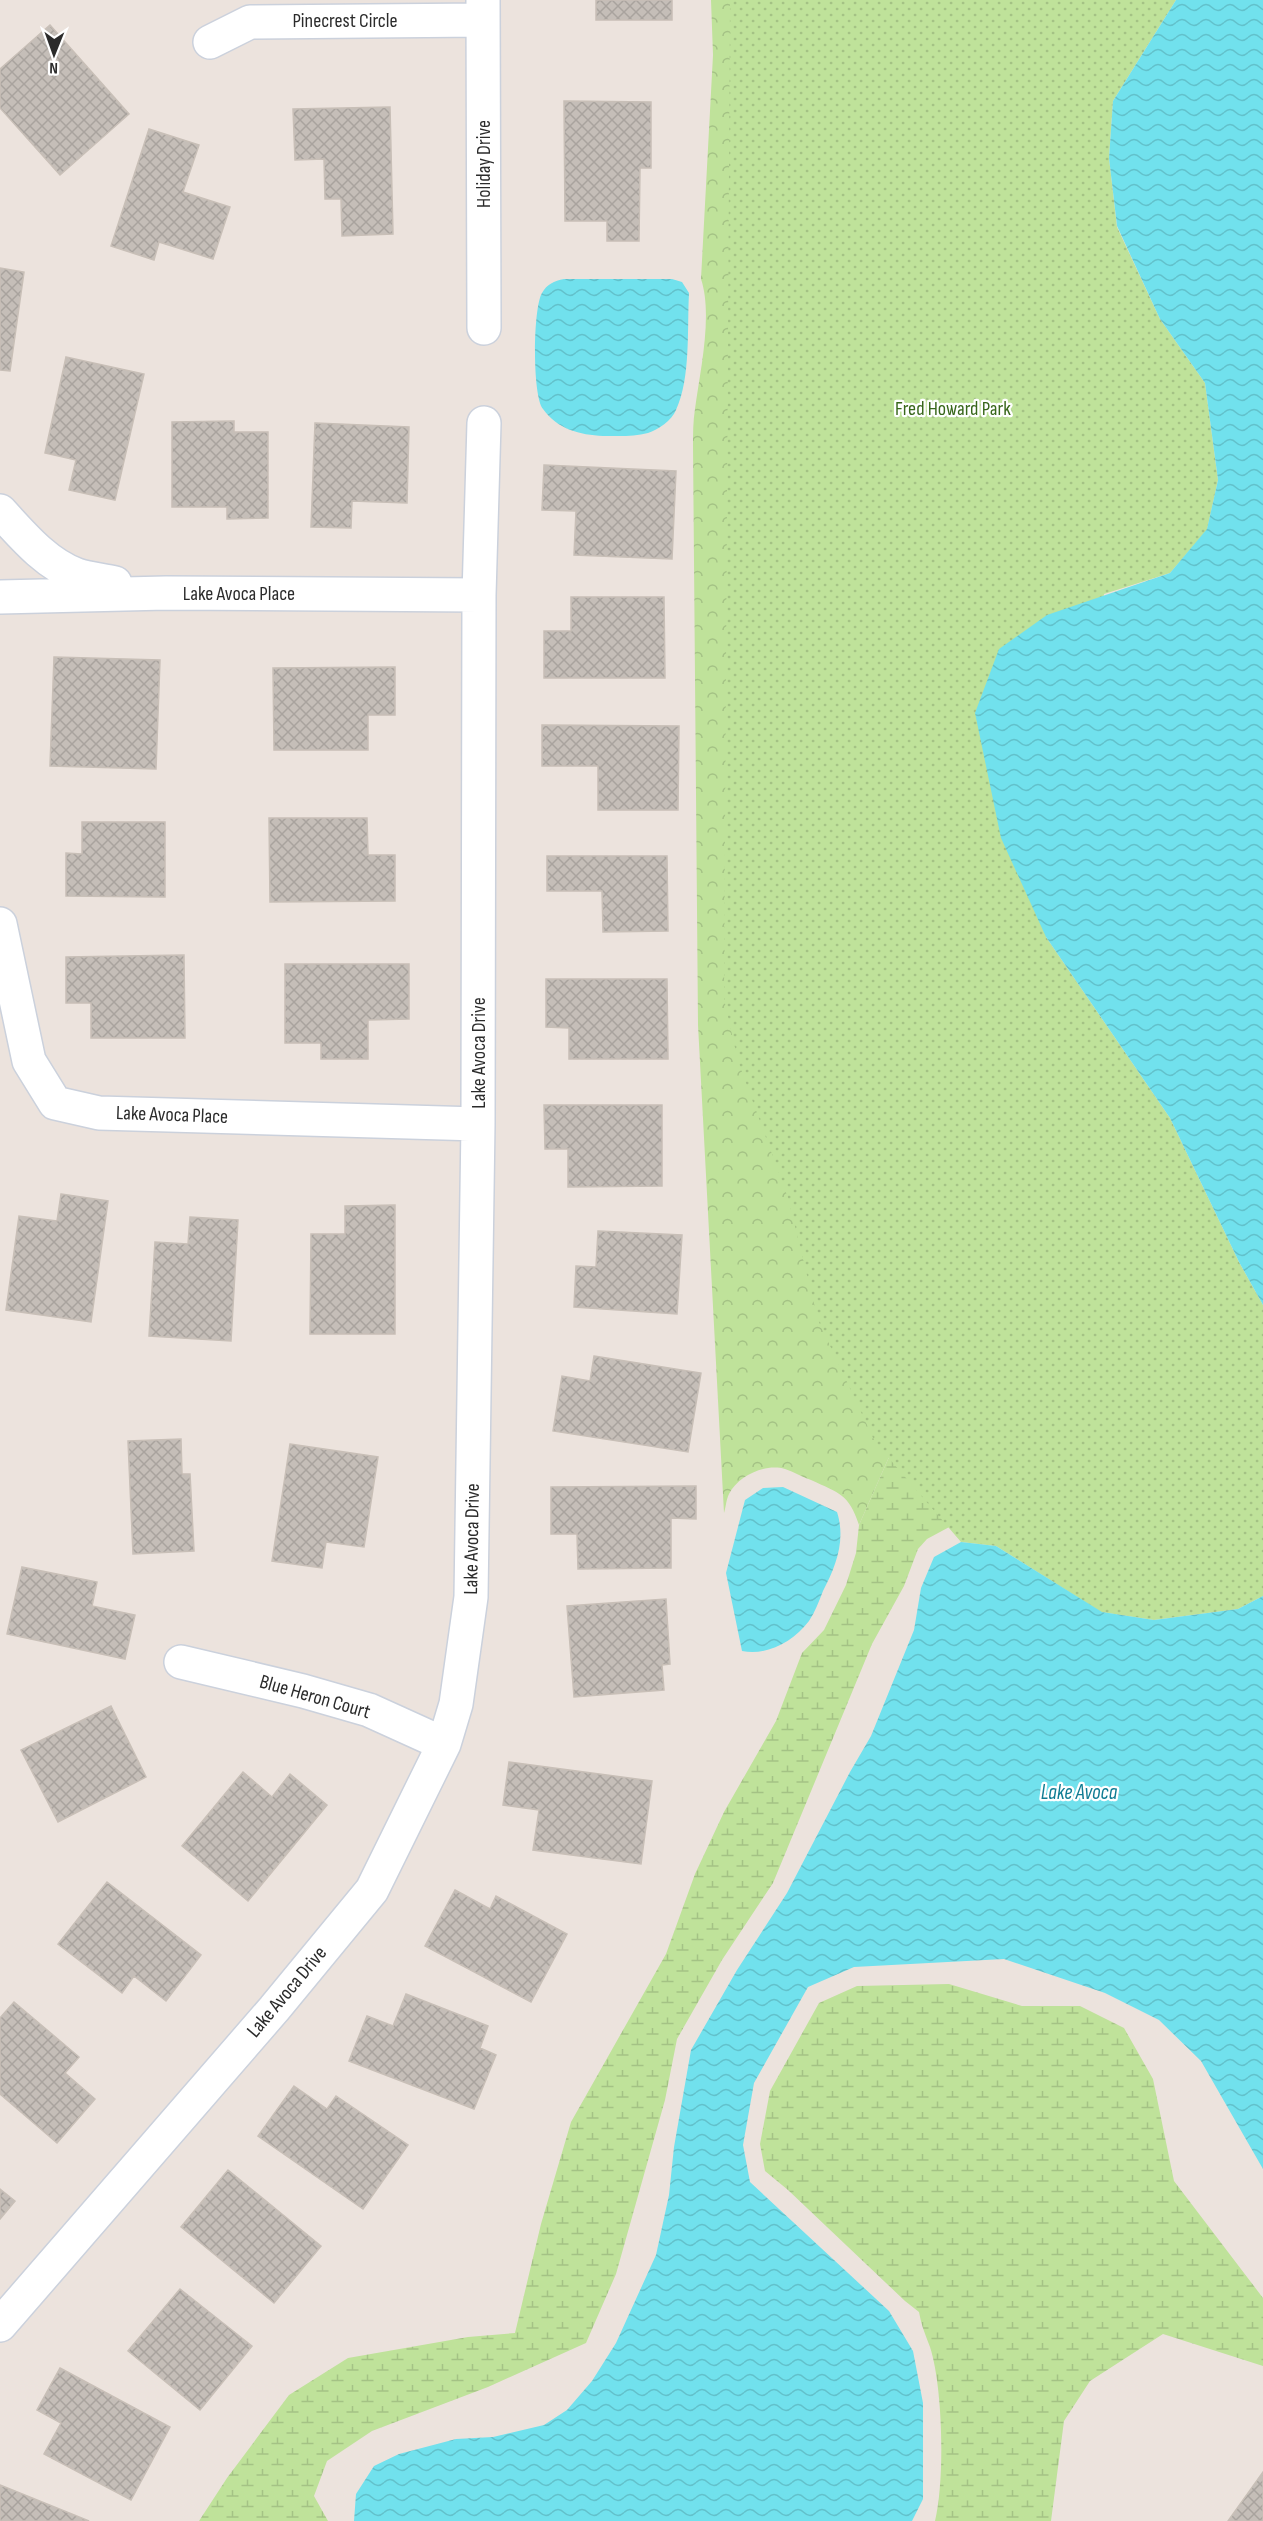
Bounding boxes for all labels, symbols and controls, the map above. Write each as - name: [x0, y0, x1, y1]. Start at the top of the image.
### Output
- street label: Pinecrest Circle: [292, 9, 398, 33]
- north arrow: [24, 24, 84, 84]
- text: N: [49, 58, 58, 77]
- street label: Holiday Drive: [472, 120, 496, 208]
- park label: Fred Howard Park: [895, 397, 1011, 421]
- street label: Lake Avoca Place: [183, 582, 295, 606]
- street label: Lake Avoca Drive: [467, 997, 491, 1109]
- street label: Lake Avoca Place: [115, 1101, 229, 1129]
- street label: Lake Avoca Drive: [459, 1483, 485, 1595]
- street label: Blue Heron Court: [257, 1670, 373, 1724]
- water label: Lake Avoca: [1041, 1780, 1118, 1805]
- street label: Lake Avoca Drive: [242, 1942, 332, 2042]

